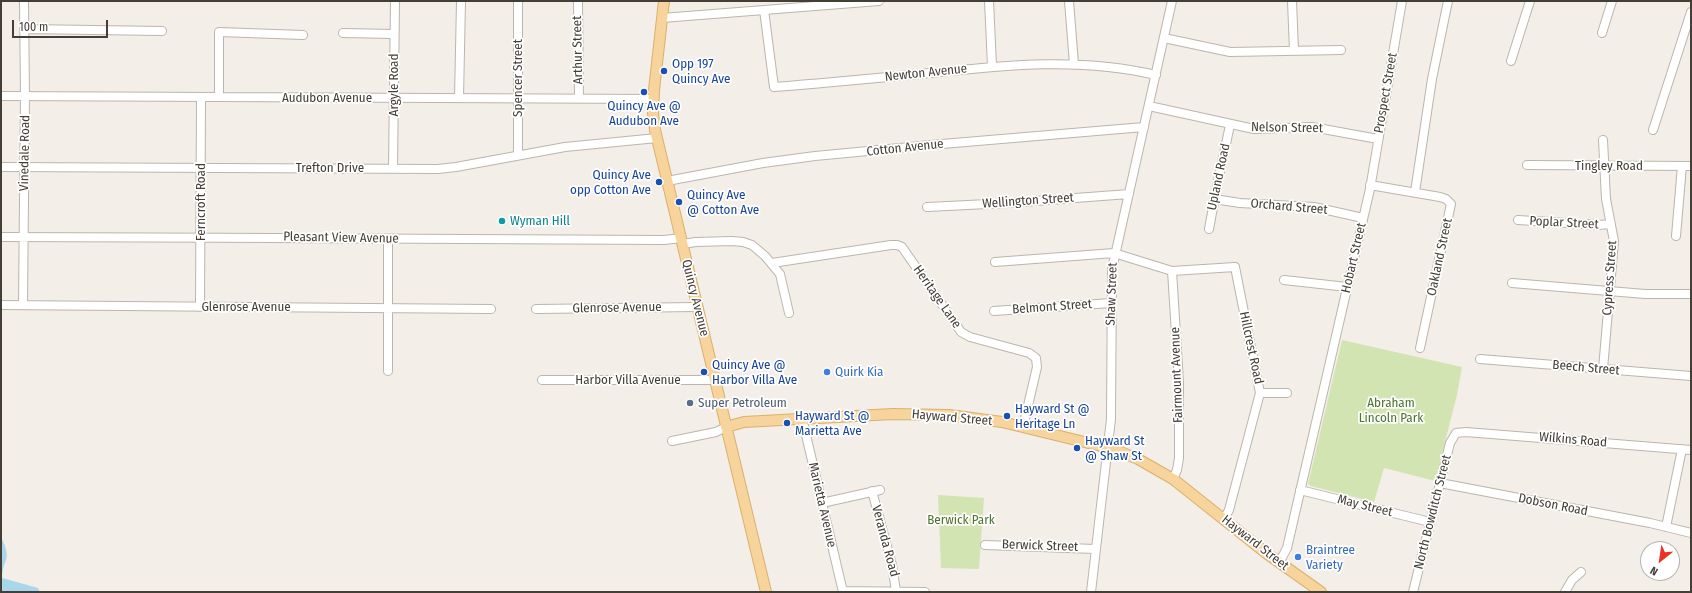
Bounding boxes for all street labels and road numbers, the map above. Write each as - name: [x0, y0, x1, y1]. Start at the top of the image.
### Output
- street label: Arthur Street: [570, 15, 586, 85]
- street label: Spencer Street: [510, 39, 526, 117]
- street label: Prospect Street: [1371, 52, 1401, 134]
- street label: Argyle Road: [386, 54, 402, 116]
- street label: Newton Avenue: [884, 61, 968, 85]
- street label: Audubon Avenue: [282, 90, 372, 106]
- street label: Vinedale Road: [17, 115, 33, 191]
- street label: Nelson Street: [1251, 120, 1323, 136]
- street label: Cotton Avenue: [866, 136, 944, 160]
- street label: Upland Road: [1204, 142, 1234, 212]
- street label: Tingley Road: [1575, 158, 1643, 174]
- street label: Trefton Drive: [296, 160, 364, 176]
- street label: Ferncroft Road: [193, 163, 209, 241]
- street label: Wellington Street: [982, 190, 1074, 212]
- street label: Orchard Street: [1250, 196, 1328, 218]
- street label: Poplar Street: [1529, 213, 1599, 233]
- street label: Oakland Street: [1424, 217, 1456, 297]
- street label: Hobart Street: [1338, 221, 1370, 295]
- street label: Pleasant View Avenue: [283, 229, 399, 247]
- street label: Cypress Street: [1600, 240, 1620, 316]
- street label: Quincy Avenue: [678, 258, 712, 338]
- street label: Shaw Street: [1103, 262, 1121, 326]
- street label: Heritage Lane: [910, 263, 964, 331]
- street label: Belmont Street: [1012, 296, 1092, 318]
- street label: Glenrose Avenue: [201, 299, 291, 315]
- street label: Glenrose Avenue: [572, 299, 662, 317]
- street label: Hillcrest Road: [1236, 310, 1266, 386]
- street label: Fairmount Avenue: [1168, 327, 1186, 423]
- street label: Beech Street: [1552, 357, 1620, 379]
- street label: Harbor Villa Avenue: [575, 372, 681, 388]
- street label: Hayward Street: [911, 407, 993, 429]
- street label: Wilkins Road: [1538, 429, 1608, 451]
- street label: North Bowditch Street: [1411, 453, 1455, 571]
- street label: Marietta Avenue: [805, 461, 839, 549]
- street label: Dobson Road: [1517, 491, 1589, 519]
- street label: May Street: [1336, 492, 1394, 520]
- street label: Veranda Road: [868, 504, 902, 578]
- street label: Hayward Street: [1218, 512, 1292, 574]
- street label: Berwick Street: [1001, 537, 1079, 555]

